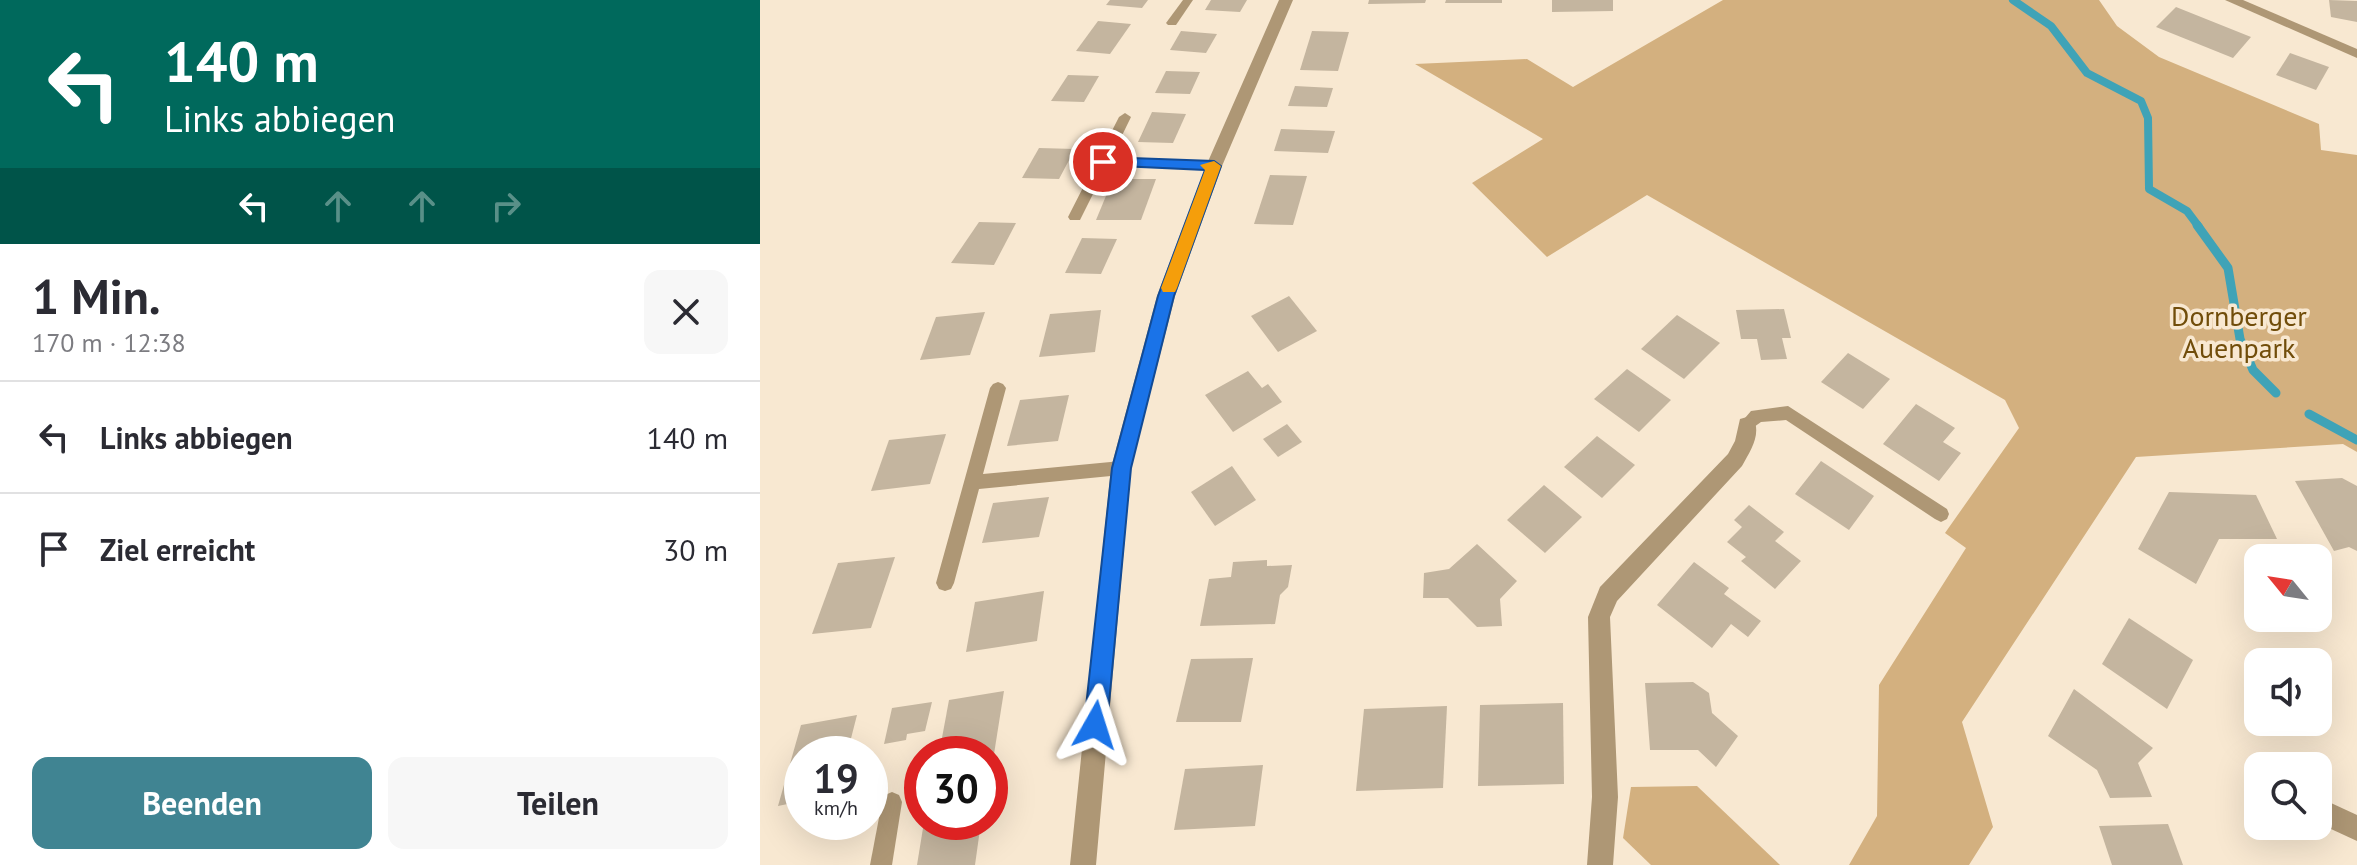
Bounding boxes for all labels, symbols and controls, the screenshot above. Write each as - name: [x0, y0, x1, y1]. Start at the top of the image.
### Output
- text: 140 m: [164, 25, 319, 97]
- icon: left: [32, 32, 136, 136]
- text: Links abbiegen: [164, 95, 396, 142]
- pin: [1069, 128, 1137, 196]
- icon: arrive: [1081, 140, 1125, 184]
- icon: left: [232, 184, 276, 228]
- icon: ahead: [316, 184, 360, 228]
- icon: ahead: [400, 184, 444, 228]
- icon: right: [484, 184, 528, 228]
- text: 1 Min.: [32, 265, 161, 327]
- button: close: [644, 270, 728, 354]
- park label: Dornberger Auenpark: [2171, 297, 2307, 366]
- text: 170 m · 12:38: [32, 326, 186, 359]
- icon: left: [32, 415, 76, 459]
- text: Links abbiegen: [100, 418, 293, 457]
- text: 140 m: [647, 418, 728, 457]
- icon: arrive: [32, 527, 76, 571]
- text: Ziel erreicht: [100, 530, 255, 569]
- text: 30 m: [663, 530, 728, 569]
- north arrow: [2244, 544, 2332, 632]
- map controls: [2244, 544, 2332, 840]
- button: sound: [2244, 648, 2332, 736]
- position arrow: [1053, 683, 1137, 767]
- speed limit sign: 30: [904, 736, 1008, 840]
- text: 19: [813, 752, 859, 804]
- button: search: [2244, 752, 2332, 840]
- button: Beenden: [32, 757, 372, 849]
- button: Teilen: [388, 757, 728, 849]
- text: km/h: [814, 795, 858, 821]

